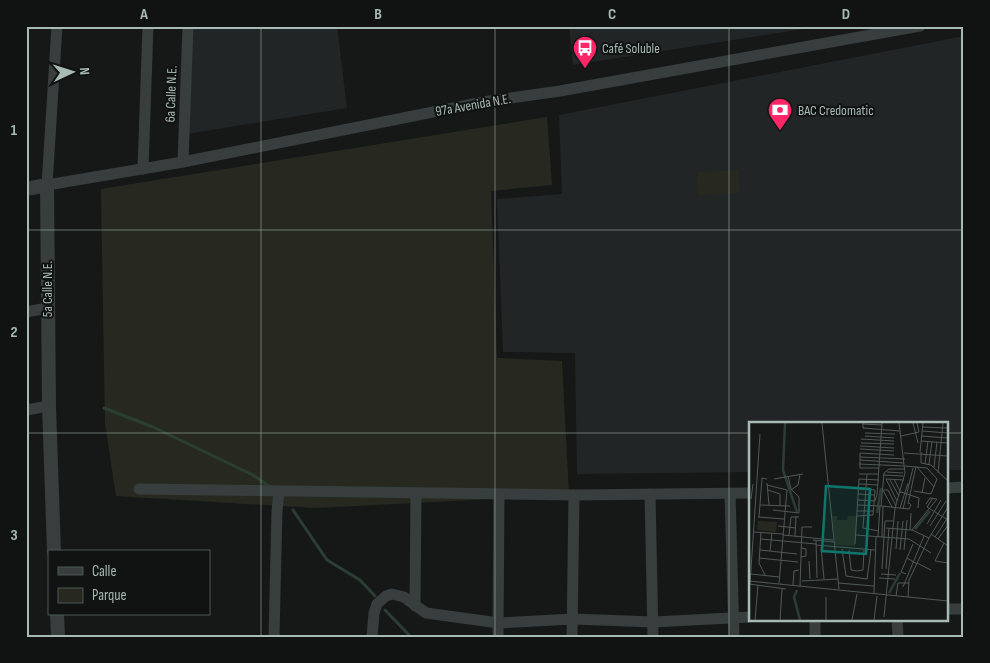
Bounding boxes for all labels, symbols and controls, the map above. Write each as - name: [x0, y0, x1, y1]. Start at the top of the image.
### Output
- text: A: [139, 5, 148, 24]
- text: B: [374, 5, 382, 24]
- text: C: [608, 5, 616, 24]
- text: D: [842, 5, 850, 24]
- bus stop icon: Café Soluble: [572, 35, 598, 69]
- place label: Café Soluble: [602, 40, 660, 57]
- north arrow: [48, 48, 98, 98]
- street label: 6a Calle N.E.: [162, 65, 180, 123]
- text: N: [76, 67, 93, 75]
- street label: 97a Avenida N.E.: [434, 90, 512, 120]
- bank icon: BAC Credomatic: [767, 97, 793, 131]
- place label: BAC Credomatic: [798, 102, 874, 119]
- text: 1: [11, 121, 18, 140]
- street label: 5a Calle N.E.: [39, 261, 56, 317]
- text: 2: [10, 323, 18, 342]
- inset map: [749, 422, 948, 620]
- text: 3: [10, 526, 18, 545]
- legend: [48, 550, 210, 616]
- text: Calle: [92, 562, 116, 581]
- text: Parque: [92, 586, 127, 605]

